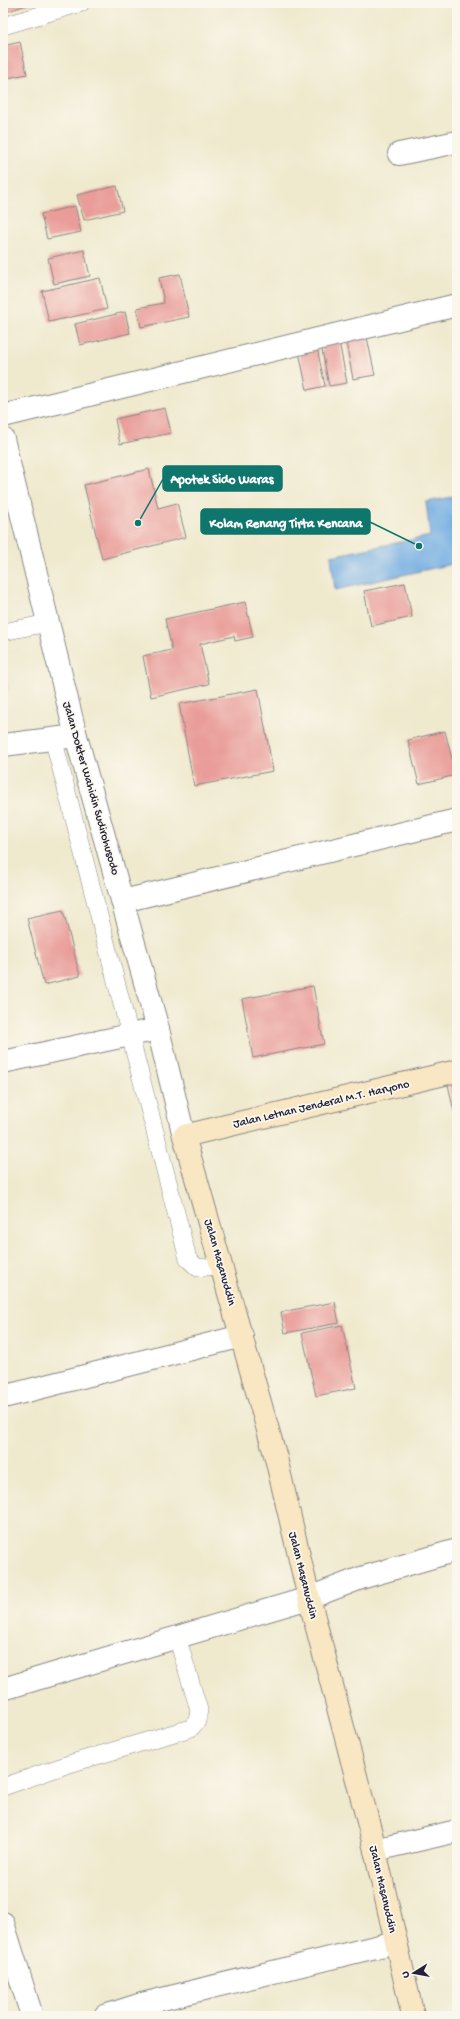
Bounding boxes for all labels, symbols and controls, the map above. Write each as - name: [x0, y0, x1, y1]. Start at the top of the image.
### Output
- callout: Apotek Sido Waras: [163, 466, 282, 491]
- text: Apotek Sido Waras: [170, 473, 275, 489]
- callout: Kolam Renang Tirta Kencana: [201, 509, 370, 534]
- text: Kolam Renang Tirta Kencana: [209, 517, 363, 532]
- street label: Jalan Dokter Wahidin Sudirohusodo: [59, 700, 122, 877]
- street label: Jalan Letnan Jenderal M.T. Haryono: [232, 1078, 411, 1132]
- street label: Jalan Hasanuddin: [200, 1218, 238, 1308]
- street label: Jalan Hasanuddin: [284, 1531, 320, 1621]
- street label: Jalan Hasanuddin: [365, 1844, 399, 1935]
- north arrow: [394, 1953, 434, 1993]
- text: U: [400, 1970, 413, 1979]

